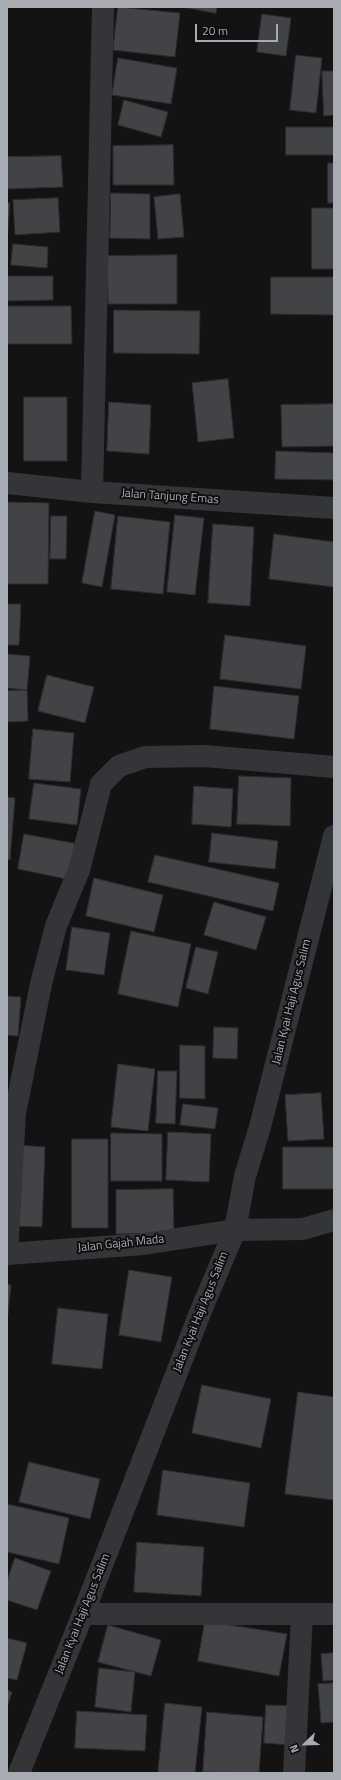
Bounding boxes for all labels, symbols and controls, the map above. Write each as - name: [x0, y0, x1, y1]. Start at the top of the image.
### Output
- scale bar: [197, 16, 280, 42]
- text: 20 m: [202, 21, 228, 40]
- street label: Jalan Tanjung Emas: [121, 486, 219, 508]
- street label: Jalan Kyai Haji Agus Salim: [269, 938, 315, 1066]
- street label: Jalan Gajah Mada: [77, 1232, 165, 1256]
- street label: Jalan Kyai Haji Agus Salim: [170, 1250, 232, 1374]
- street label: Jalan Kyai Haji Agus Salim: [52, 1552, 114, 1676]
- north arrow: [285, 1724, 325, 1764]
- text: N: [285, 1742, 303, 1755]

